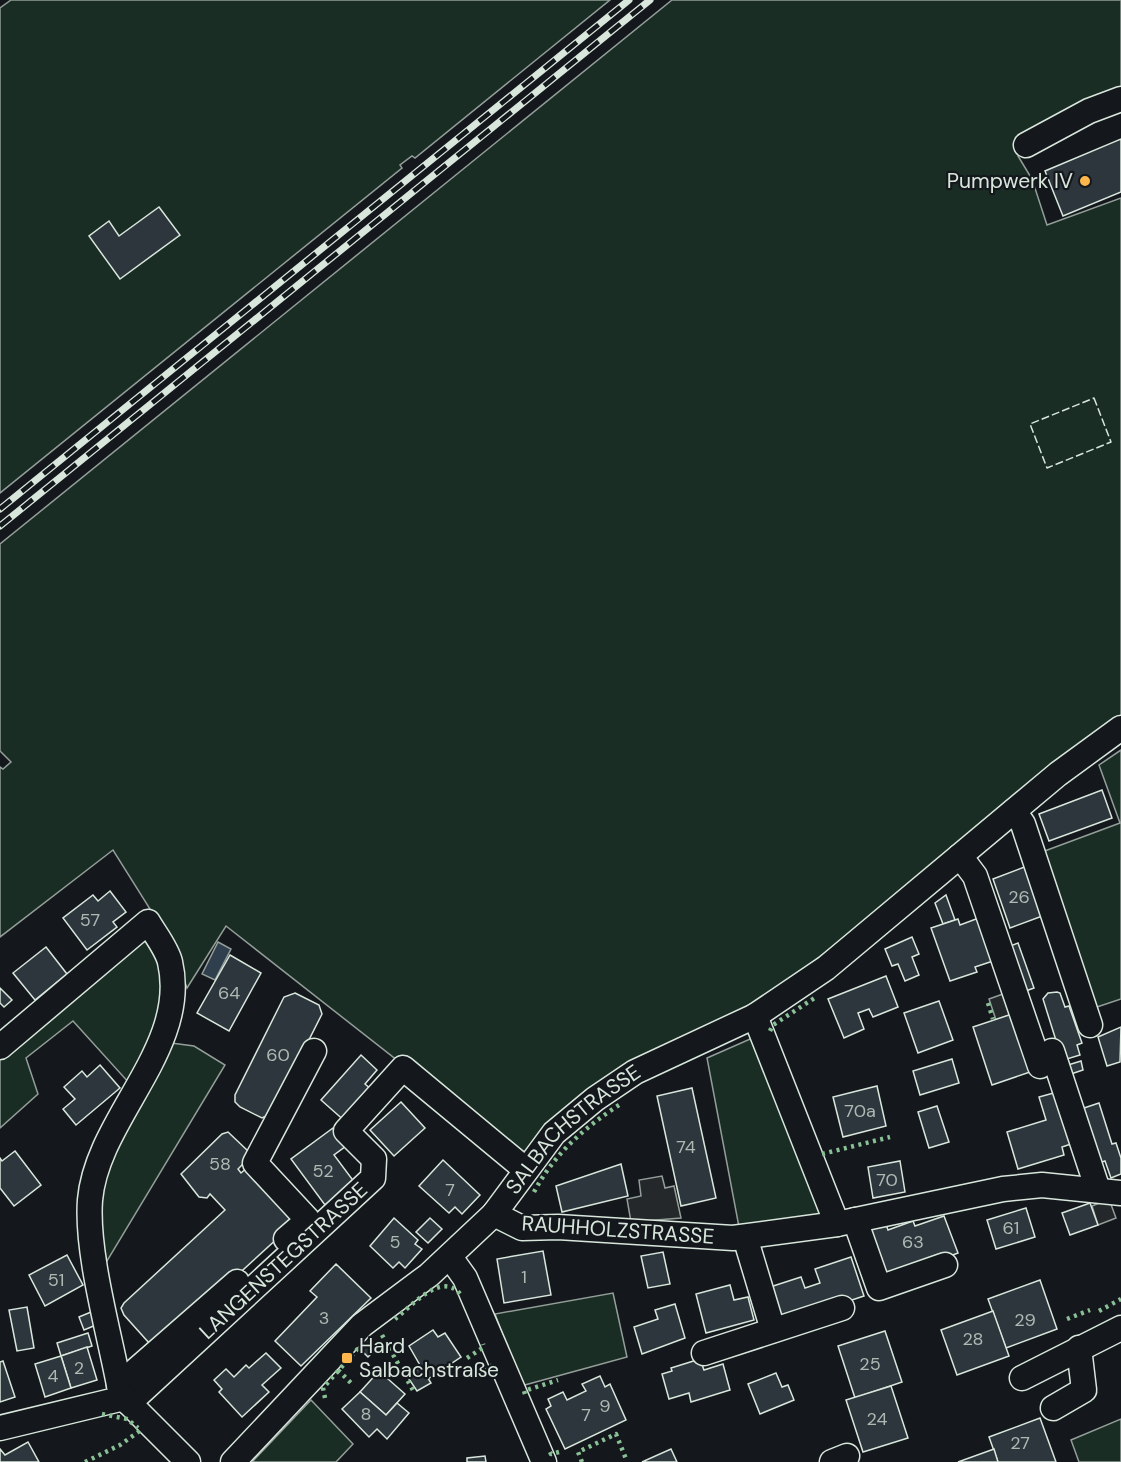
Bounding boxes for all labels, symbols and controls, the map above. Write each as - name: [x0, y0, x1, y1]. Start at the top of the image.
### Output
- place label: Pumpwerk IV: [947, 167, 1073, 195]
- marker: Pumpwerk IV: [1078, 174, 1092, 188]
- house number: 26: [1008, 885, 1030, 909]
- house number: 57: [80, 908, 100, 932]
- house number: 64: [218, 981, 240, 1005]
- house number: 60: [266, 1043, 290, 1067]
- street label: SALBACHSTRASSE: [499, 1058, 646, 1200]
- house number: 70a: [844, 1099, 876, 1123]
- house number: 74: [676, 1135, 696, 1159]
- house number: 58: [209, 1152, 231, 1176]
- house number: 52: [312, 1159, 334, 1183]
- house number: 70: [876, 1168, 898, 1192]
- street label: LANGENSTEGSTRASSE: [193, 1176, 374, 1345]
- house number: 7: [445, 1178, 455, 1202]
- street label: RAUHHOLZSTRASSE: [521, 1209, 715, 1251]
- house number: 61: [1003, 1216, 1019, 1240]
- house number: 5: [390, 1230, 400, 1254]
- house number: 63: [902, 1230, 924, 1254]
- house number: 1: [521, 1265, 527, 1289]
- house number: 51: [48, 1268, 64, 1292]
- house number: 3: [319, 1306, 329, 1330]
- house number: 29: [1014, 1308, 1036, 1332]
- house number: 28: [962, 1327, 984, 1351]
- place label: Hard Salbachstraße: [359, 1332, 499, 1384]
- marker: Hard Salbachstraße: [340, 1351, 354, 1365]
- house number: 25: [859, 1352, 881, 1376]
- house number: 2: [74, 1356, 84, 1380]
- house number: 4: [48, 1364, 59, 1388]
- house number: 9: [599, 1394, 611, 1418]
- house number: 8: [361, 1402, 371, 1426]
- house number: 7: [581, 1403, 591, 1427]
- house number: 24: [867, 1407, 888, 1431]
- house number: 27: [1010, 1431, 1030, 1455]

